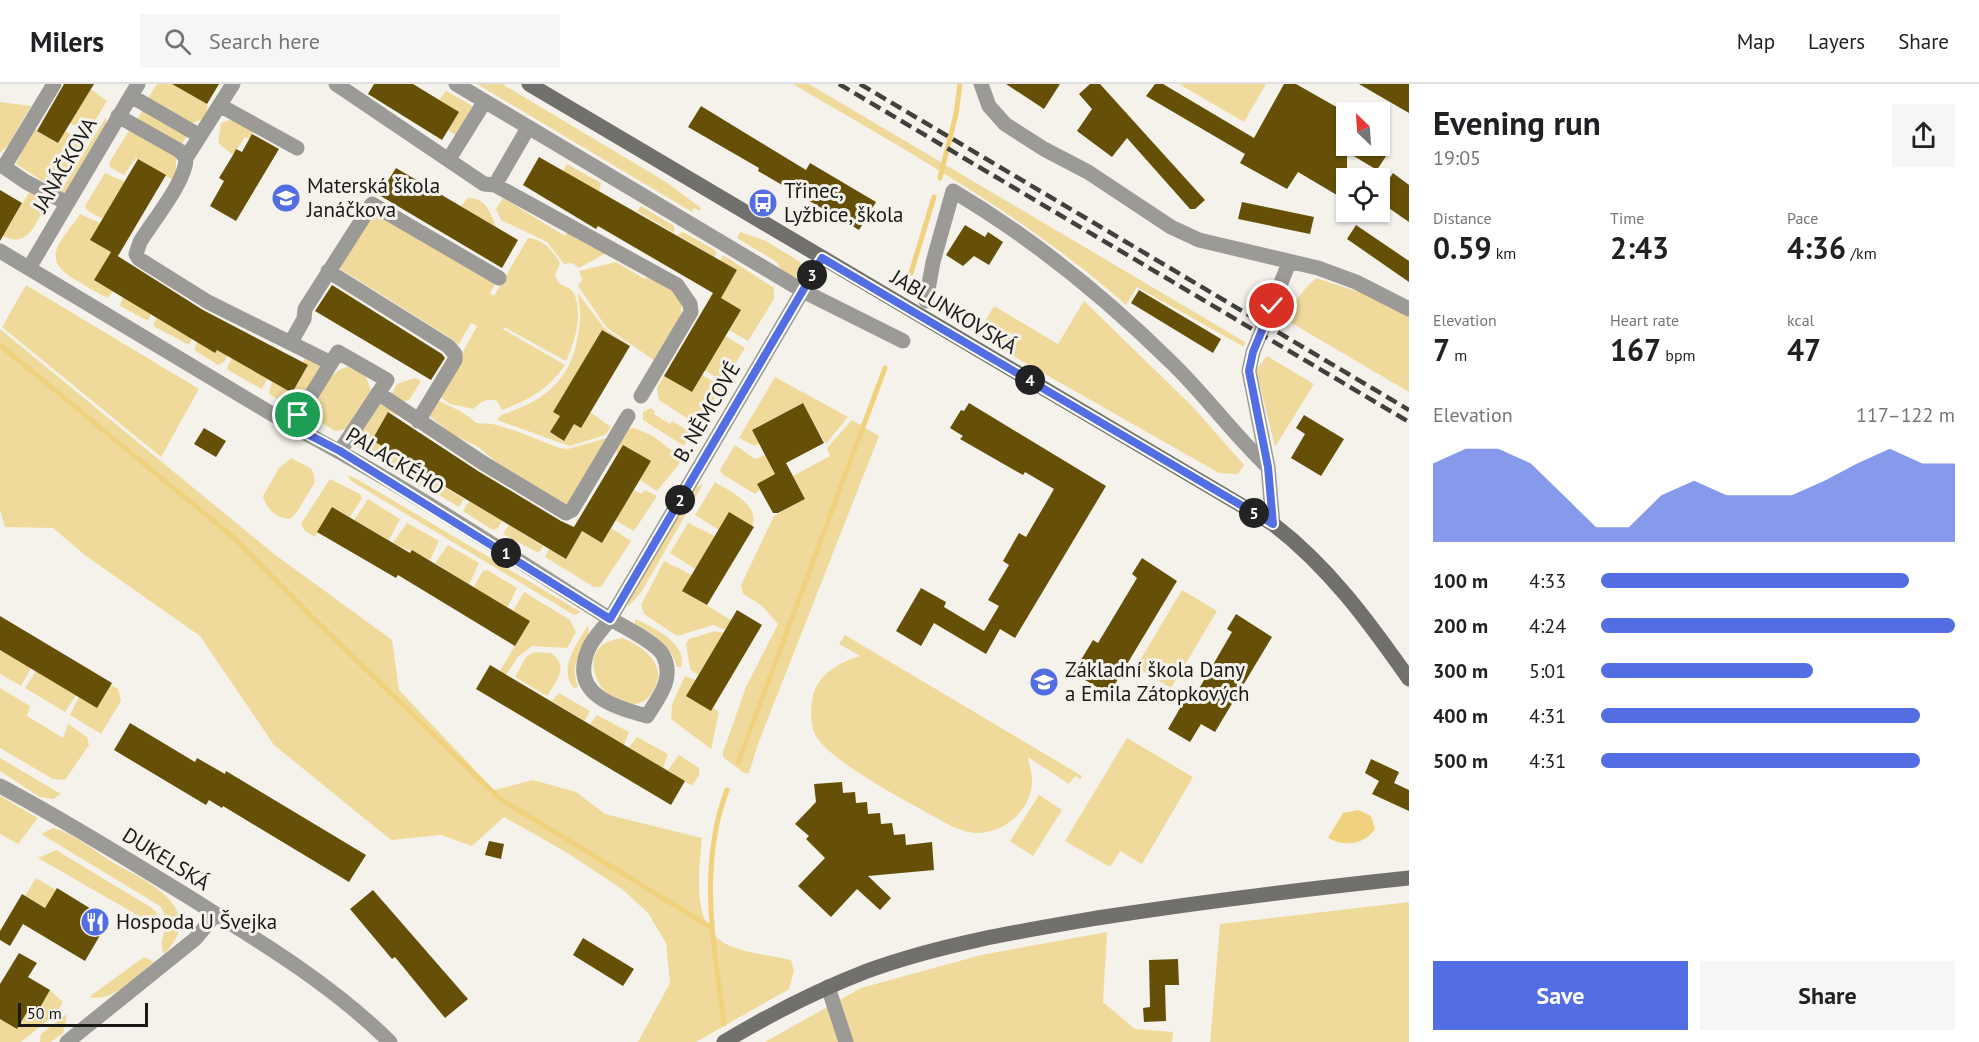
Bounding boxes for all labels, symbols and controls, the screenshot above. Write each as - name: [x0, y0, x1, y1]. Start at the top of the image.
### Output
- search box: [140, 14, 560, 68]
- text: Milers: [30, 23, 104, 60]
- icon: search: [161, 25, 194, 58]
- text: Search here: [209, 27, 320, 55]
- text: Map: [1737, 28, 1775, 55]
- text: Layers: [1808, 28, 1865, 55]
- text: Share: [1898, 28, 1949, 55]
- text: Evening run: [1433, 101, 1601, 144]
- north arrow: [1336, 102, 1390, 156]
- map controls: [1336, 102, 1390, 222]
- button: share: [1892, 104, 1955, 167]
- street label: JANÁČKOVA: [26, 112, 103, 218]
- text: 19:05: [1433, 145, 1481, 171]
- button: locate: [1336, 168, 1390, 222]
- place label: Materská škola Janáčkova: [306, 172, 440, 223]
- place label: Třinec, Lyžbice, škola: [784, 177, 904, 228]
- school or university icon: Materská škola Janáčkova: [270, 182, 302, 214]
- bus stop icon: Třinec, Lyžbice, škola: [747, 187, 779, 219]
- text: Distance: [1433, 208, 1492, 228]
- text: Time: [1610, 208, 1644, 228]
- text: Pace: [1787, 208, 1818, 228]
- text: 0.59: [1433, 228, 1491, 267]
- text: 2:43: [1610, 228, 1669, 267]
- text: 4:36: [1787, 228, 1846, 267]
- text: km: [1491, 243, 1516, 263]
- text: /km: [1846, 243, 1877, 263]
- pin: 3: [797, 260, 827, 290]
- street label: JABLUNKOVSKÁ: [885, 263, 1023, 360]
- text: 3: [807, 265, 817, 285]
- pin: [1246, 280, 1297, 331]
- icon: check: [1255, 289, 1288, 322]
- text: Elevation: [1433, 310, 1497, 330]
- text: Heart rate: [1610, 310, 1679, 330]
- text: kcal: [1787, 310, 1814, 330]
- text: 7: [1433, 330, 1450, 369]
- text: 167: [1610, 330, 1661, 369]
- text: 47: [1787, 330, 1821, 369]
- text: m: [1450, 345, 1467, 365]
- text: bpm: [1661, 345, 1696, 365]
- street label: B. NĚMCOVÉ: [667, 357, 746, 467]
- pin: 4: [1015, 365, 1045, 395]
- text: 4: [1025, 370, 1035, 390]
- pin: [272, 389, 323, 440]
- icon: arrive: [281, 398, 314, 431]
- text: Elevation: [1433, 402, 1513, 428]
- text: 117–122 m: [1856, 402, 1955, 428]
- street label: PALACKÉHO: [341, 421, 449, 500]
- pin: 2: [665, 485, 695, 515]
- text: 2: [675, 490, 685, 510]
- pin: 5: [1239, 498, 1269, 528]
- text: 5: [1249, 503, 1259, 523]
- pin: 1: [491, 538, 521, 568]
- text: 1: [501, 543, 511, 563]
- text: 100 m: [1433, 568, 1488, 594]
- text: 4:33: [1529, 568, 1566, 594]
- text: 200 m: [1433, 613, 1488, 639]
- text: 4:24: [1529, 613, 1566, 639]
- place label: Základní škola Dany a Emila Zátopkových: [1065, 656, 1250, 707]
- text: 300 m: [1433, 658, 1488, 684]
- text: 5:01: [1529, 658, 1566, 684]
- school or university icon: Základní škola Dany a Emila Zátopkových: [1028, 666, 1060, 698]
- text: 400 m: [1433, 703, 1488, 729]
- text: 4:31: [1529, 703, 1566, 729]
- text: 500 m: [1433, 748, 1488, 774]
- text: 4:31: [1529, 748, 1566, 774]
- street label: DUKELSKÁ: [118, 821, 216, 896]
- restaurant icon: Hospoda U Švejka: [79, 906, 111, 938]
- place label: Hospoda U Švejka: [116, 908, 277, 935]
- button: Save: [1433, 961, 1688, 1030]
- button: Share: [1700, 961, 1955, 1030]
- scale bar: [18, 1000, 148, 1028]
- text: 50 m: [27, 1003, 62, 1023]

